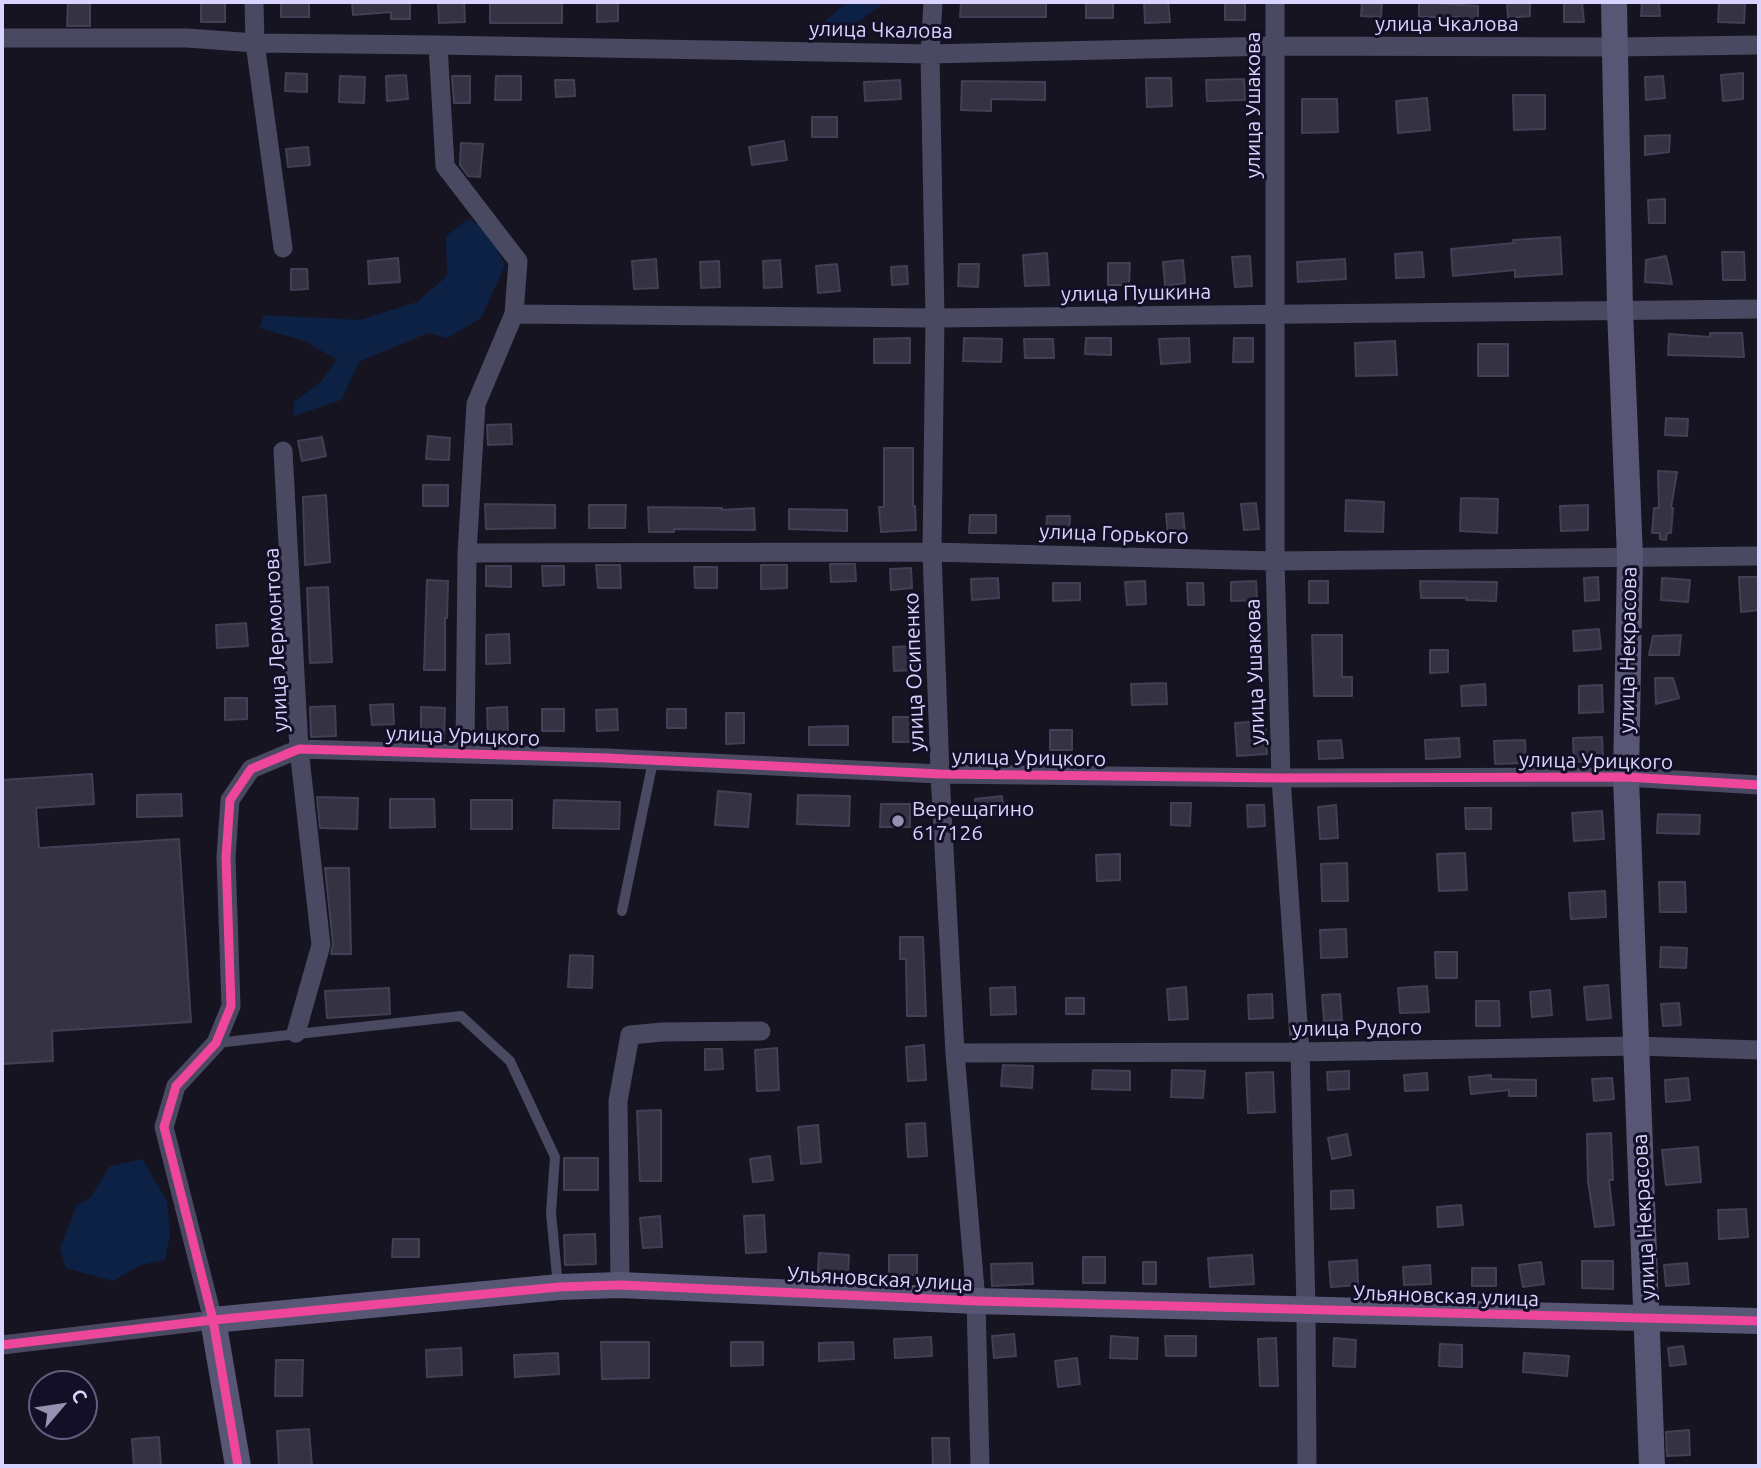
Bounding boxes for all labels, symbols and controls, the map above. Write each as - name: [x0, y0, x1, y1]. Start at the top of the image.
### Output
- street label: улица Чкалова: [1375, 11, 1519, 37]
- street label: улица Чкалова: [809, 16, 953, 44]
- street label: улица Ушакова: [1240, 32, 1266, 178]
- street label: улица Пушкина: [1061, 279, 1211, 307]
- street label: улица Горького: [1039, 519, 1189, 549]
- street label: улица Лермонтова: [259, 547, 293, 733]
- street label: улица Некрасова: [1614, 566, 1642, 734]
- street label: улица Осипенко: [899, 592, 929, 752]
- street label: улица Ушакова: [1240, 598, 1270, 746]
- street label: улица Урицкого: [385, 721, 541, 751]
- street label: улица Урицкого: [952, 744, 1106, 772]
- street label: улица Урицкого: [1519, 747, 1673, 775]
- place label: Верещагино 617126: [912, 796, 1034, 846]
- marker: Верещагино 617126: [890, 813, 906, 829]
- street label: улица Рудого: [1292, 1014, 1422, 1042]
- street label: улица Некрасова: [1627, 1133, 1661, 1301]
- street label: Ульяновская улица: [786, 1262, 974, 1296]
- street label: Ульяновская улица: [1352, 1280, 1540, 1312]
- north arrow: [28, 1370, 98, 1440]
- text: С: [67, 1385, 92, 1406]

